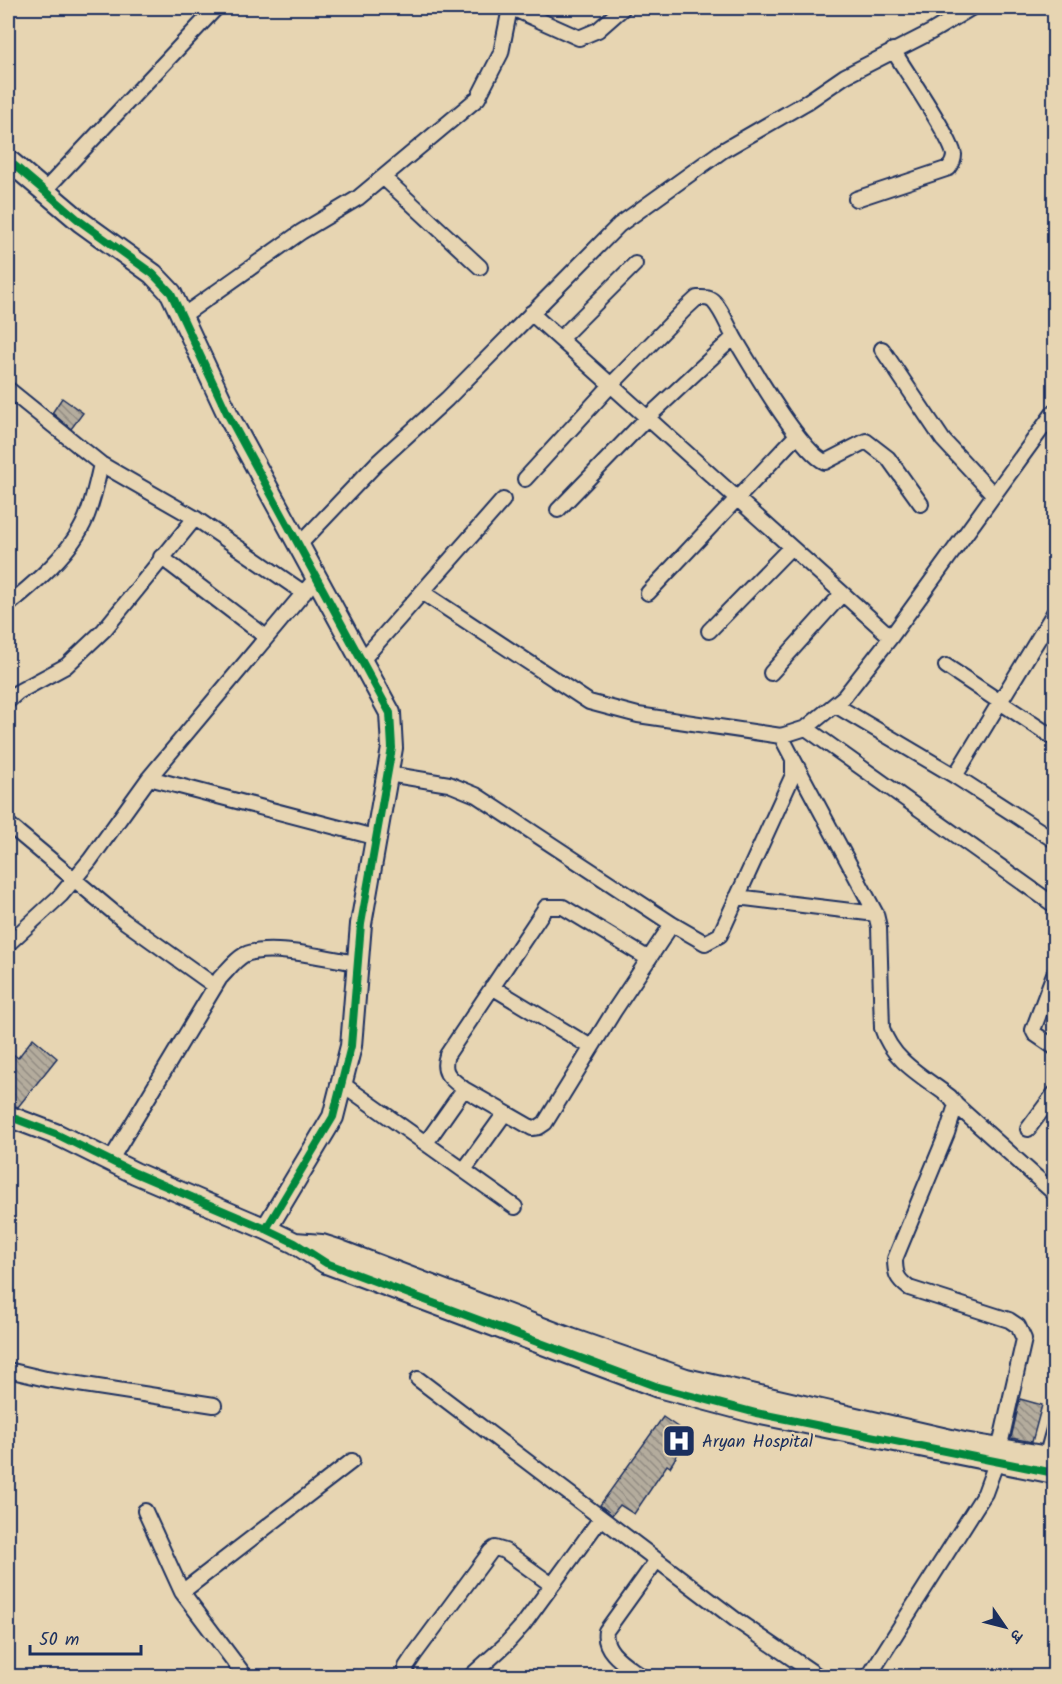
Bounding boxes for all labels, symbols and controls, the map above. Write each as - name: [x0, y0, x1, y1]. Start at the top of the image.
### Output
- hospital icon: Aryan Hospital: [661, 1423, 697, 1459]
- place label: Aryan Hospital: [702, 1428, 814, 1457]
- north arrow: [975, 1597, 1035, 1657]
- scale bar: [30, 1618, 141, 1656]
- text: उ: [1001, 1623, 1029, 1648]
- text: 50 m: [39, 1626, 79, 1655]

